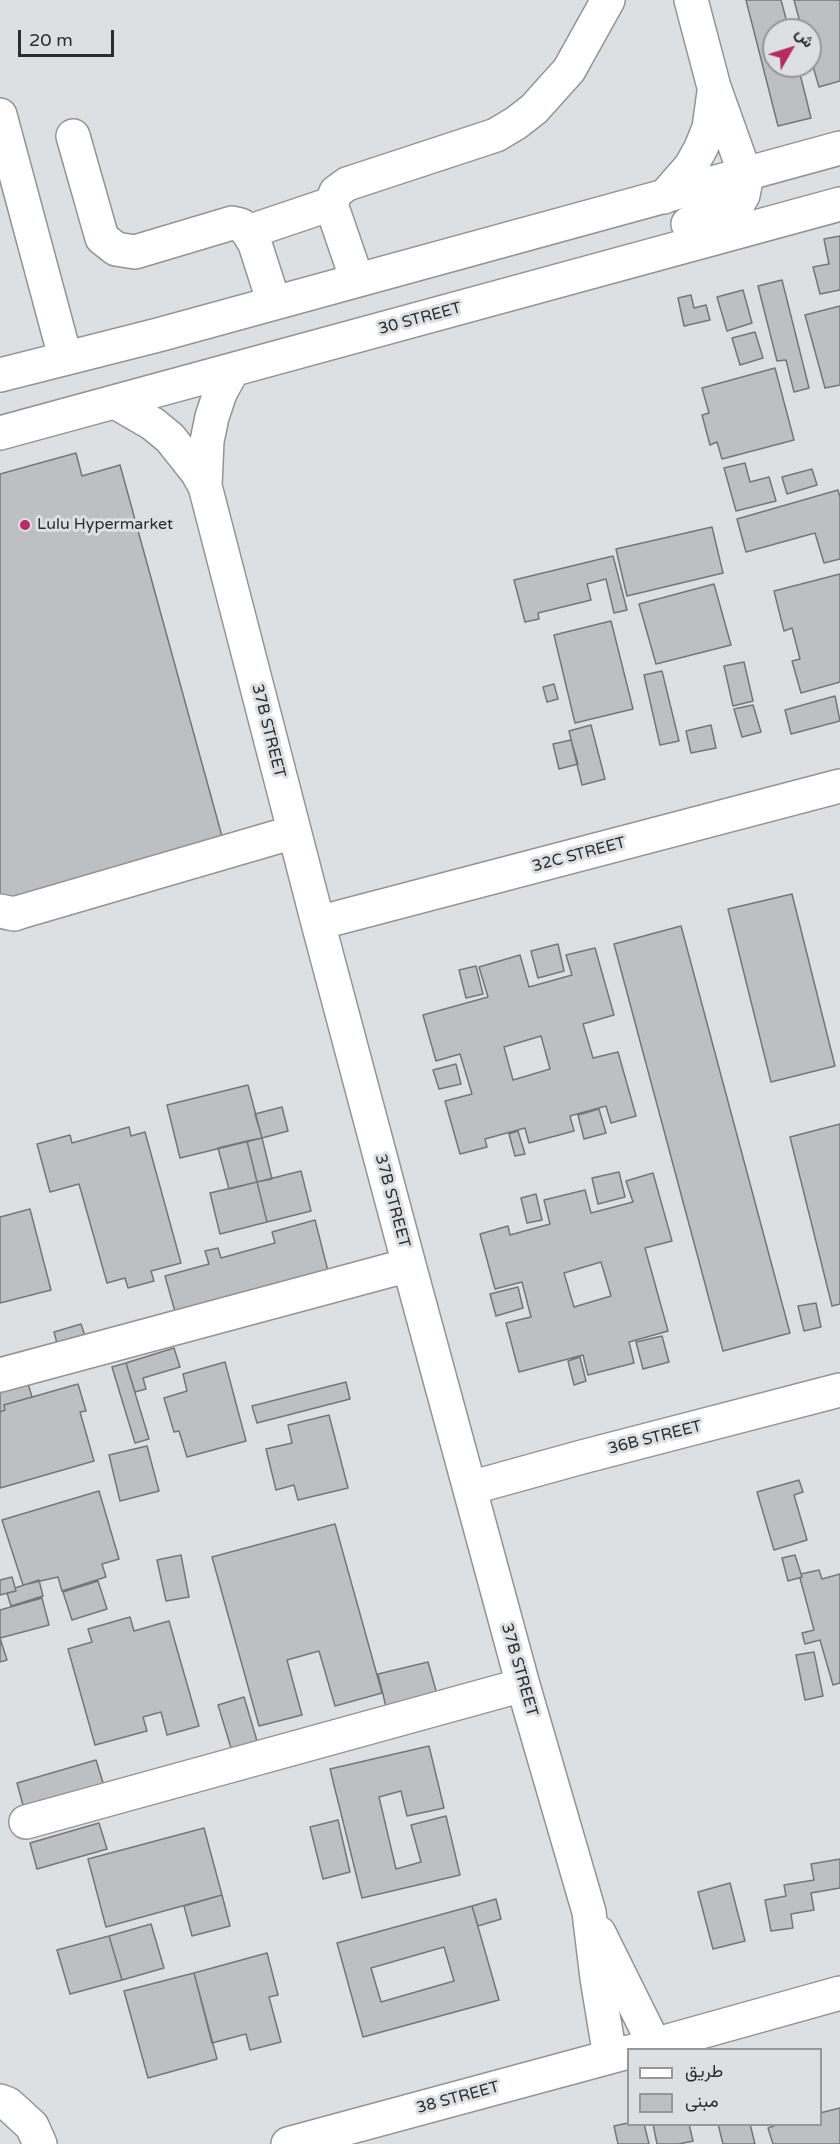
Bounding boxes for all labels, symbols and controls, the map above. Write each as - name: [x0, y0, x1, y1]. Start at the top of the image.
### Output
- scale bar: [21, 18, 117, 56]
- north arrow: [762, 18, 822, 78]
- text: ش: [791, 24, 818, 52]
- text: 20 m: [29, 29, 73, 51]
- street label: 30 STREET: [377, 299, 463, 339]
- place label: Lulu Hypermarket: [37, 515, 173, 535]
- marker: Lulu Hypermarket: [18, 518, 32, 532]
- street label: 37B STREET: [247, 682, 289, 780]
- street label: 32C STREET: [530, 833, 628, 877]
- street label: 37B STREET: [370, 1152, 414, 1250]
- street label: 36B STREET: [606, 1417, 704, 1459]
- street label: 37B STREET: [497, 1621, 541, 1719]
- legend: [627, 2048, 822, 2126]
- text: طريق: [685, 2060, 723, 2082]
- street label: 38 STREET: [415, 2078, 501, 2118]
- text: مبنى: [685, 2090, 719, 2112]

